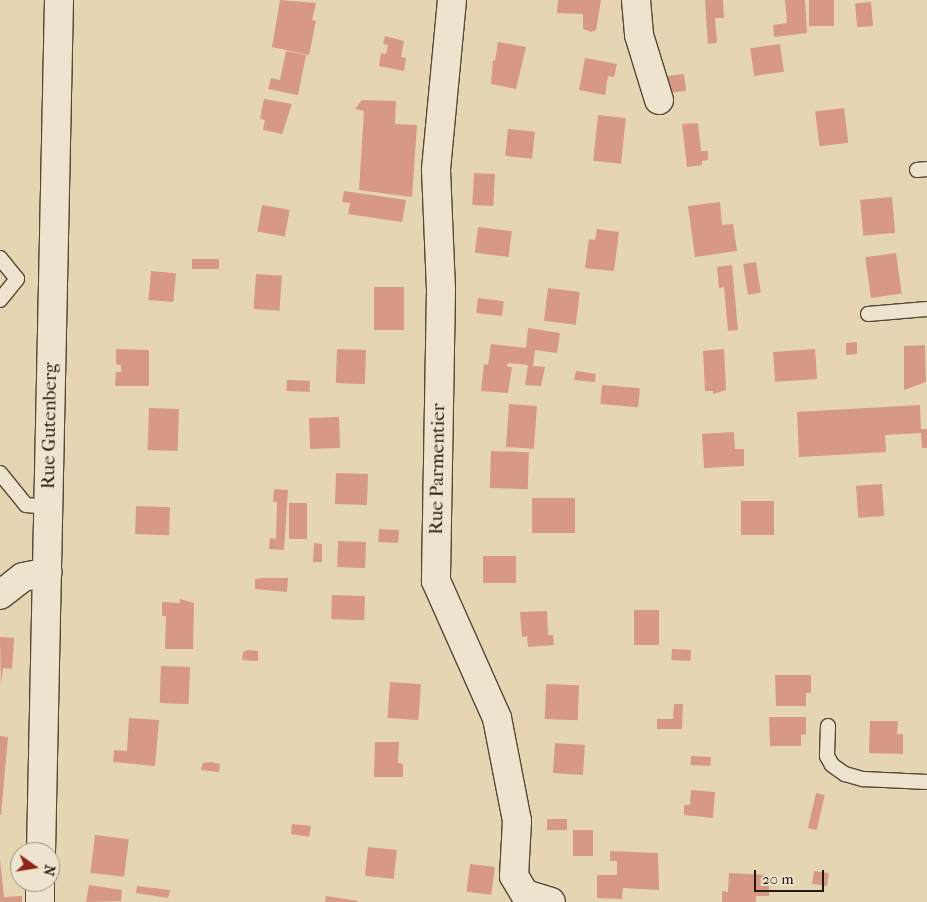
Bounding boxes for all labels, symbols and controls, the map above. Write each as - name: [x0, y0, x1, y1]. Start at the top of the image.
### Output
- street label: Rue Gutenberg: [37, 363, 63, 489]
- street label: Rue Parmentier: [425, 403, 451, 535]
- north arrow: [10, 842, 60, 892]
- scale bar: [757, 860, 827, 892]
- text: N: [40, 863, 59, 877]
- text: 20 m: [762, 870, 794, 888]

